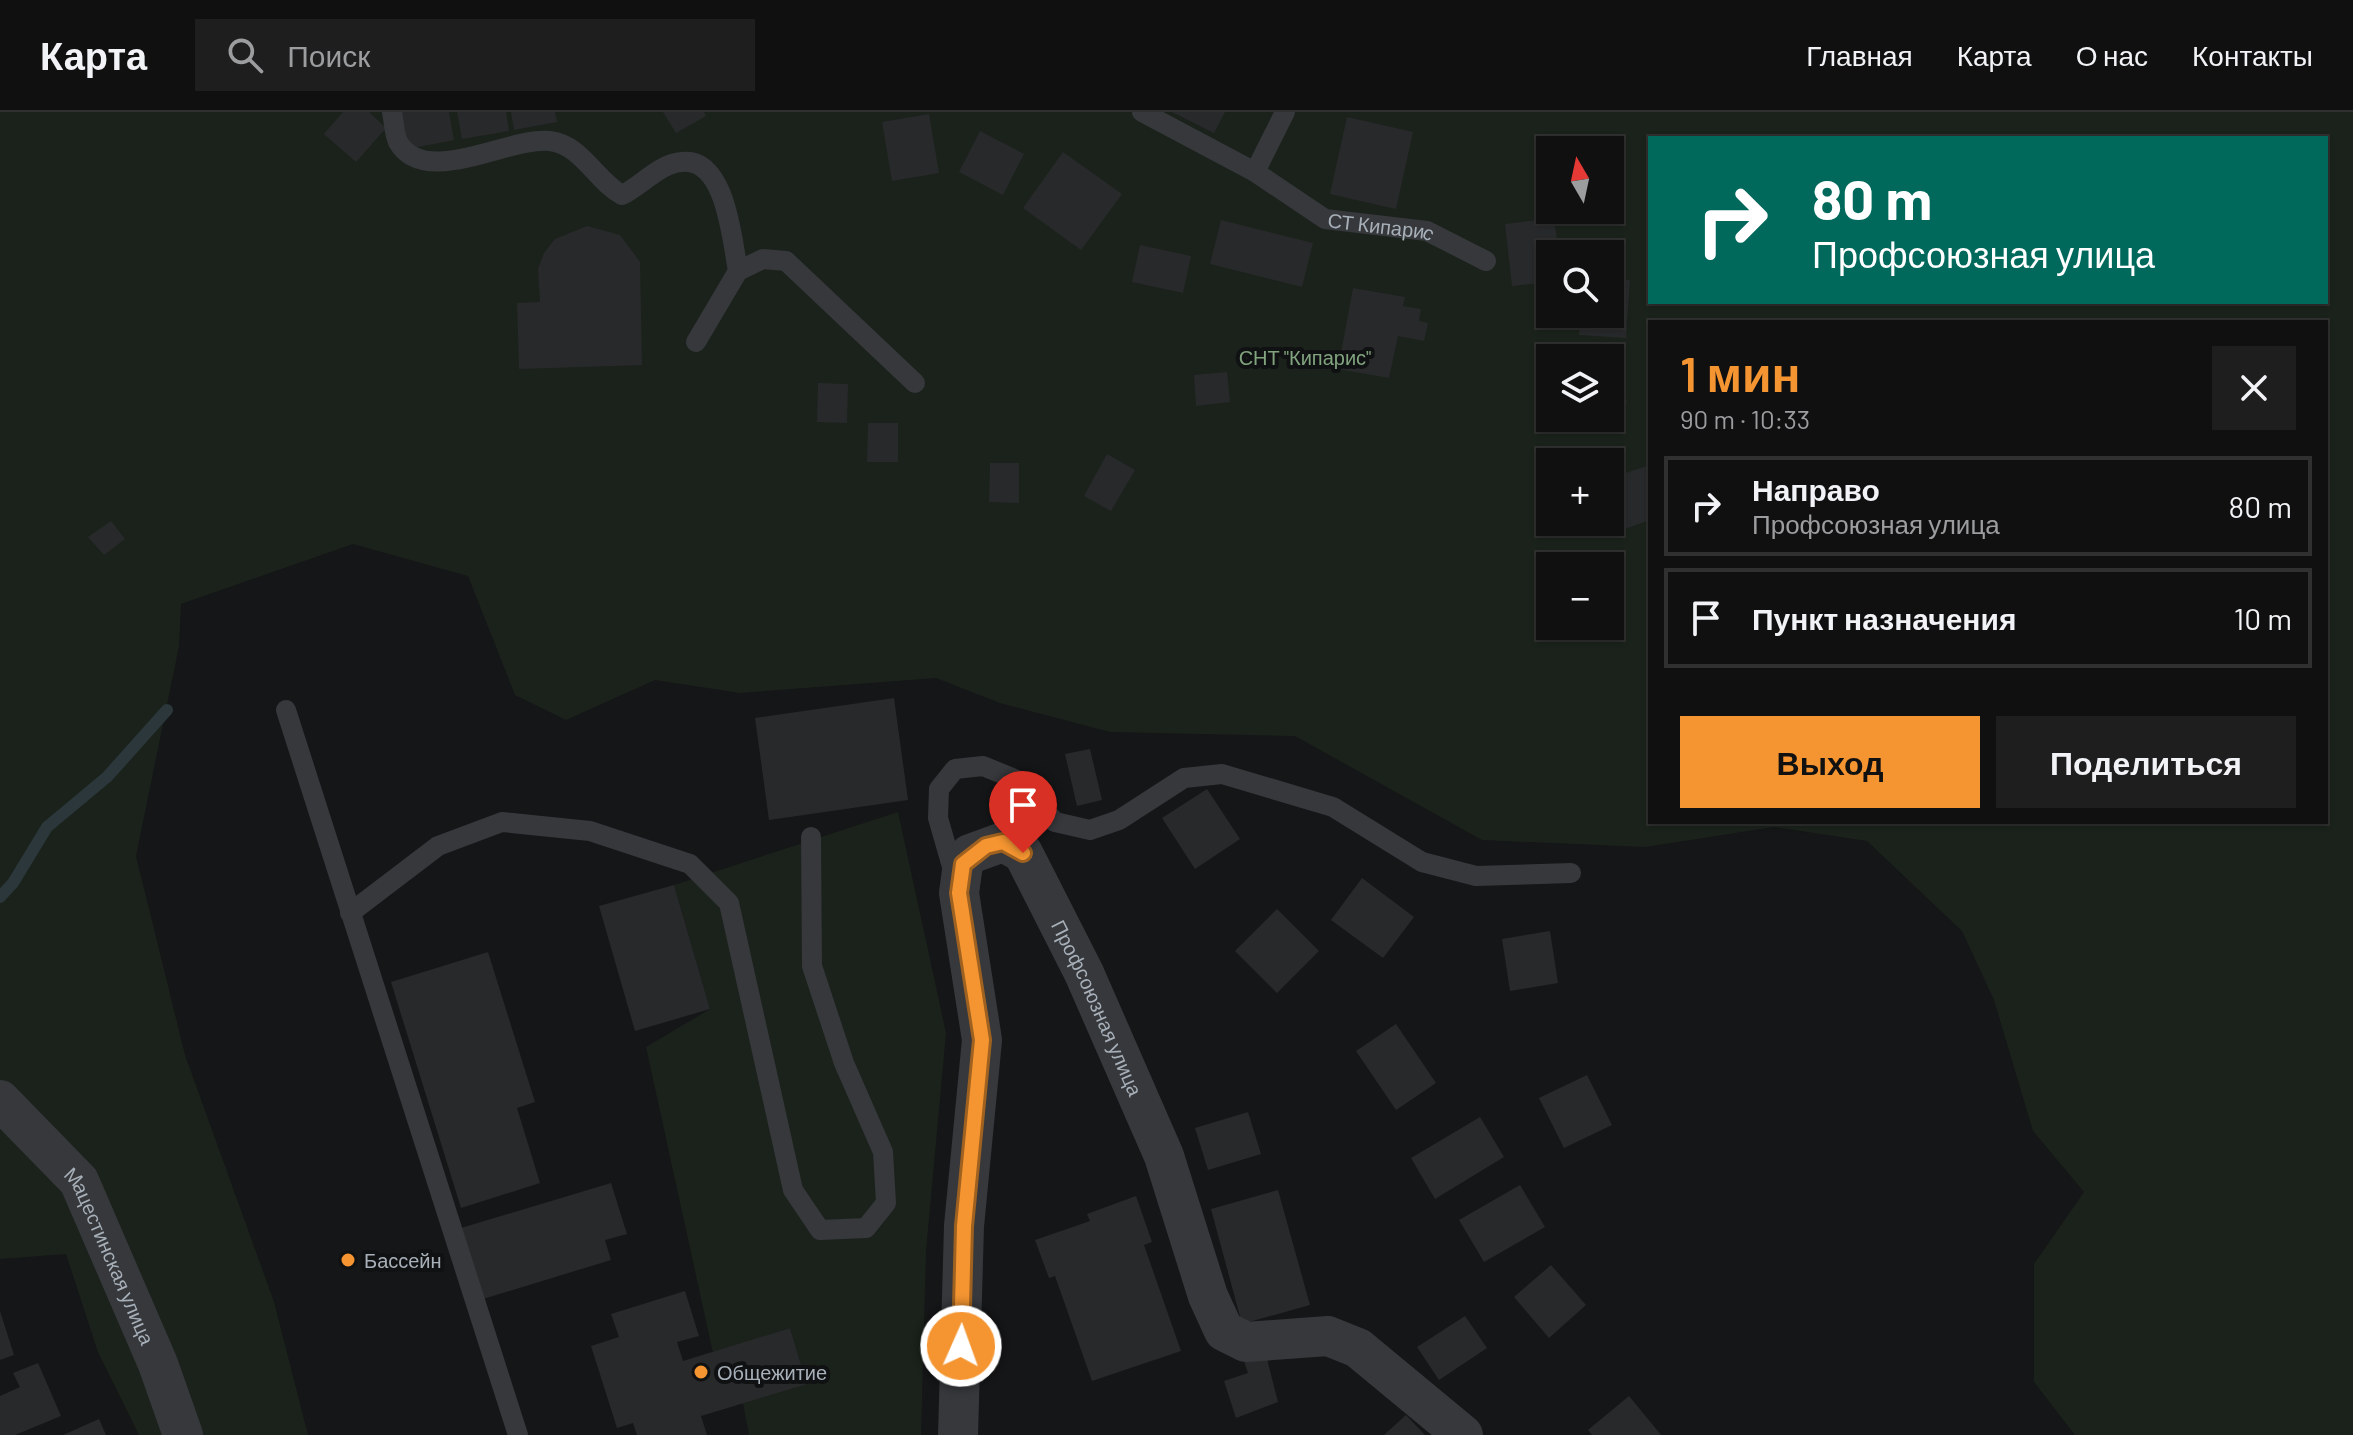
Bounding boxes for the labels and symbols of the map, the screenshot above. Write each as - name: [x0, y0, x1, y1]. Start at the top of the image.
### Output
- north arrow: [1536, 136, 1624, 224]
- street label: СТ Кипарис: [1327, 207, 1439, 245]
- park label: СНТ "Кипарис": [1239, 345, 1371, 369]
- pin: [989, 771, 1057, 853]
- street label: Профсоюзная улица: [1047, 916, 1148, 1100]
- street label: Мацестинская улица: [60, 1162, 160, 1349]
- place label: Бассейн: [364, 1248, 442, 1272]
- marker: Бассейн: [339, 1251, 357, 1269]
- position arrow: [919, 1304, 1003, 1388]
- place label: Общежитие: [717, 1360, 827, 1384]
- marker: Общежитие: [692, 1363, 710, 1381]

